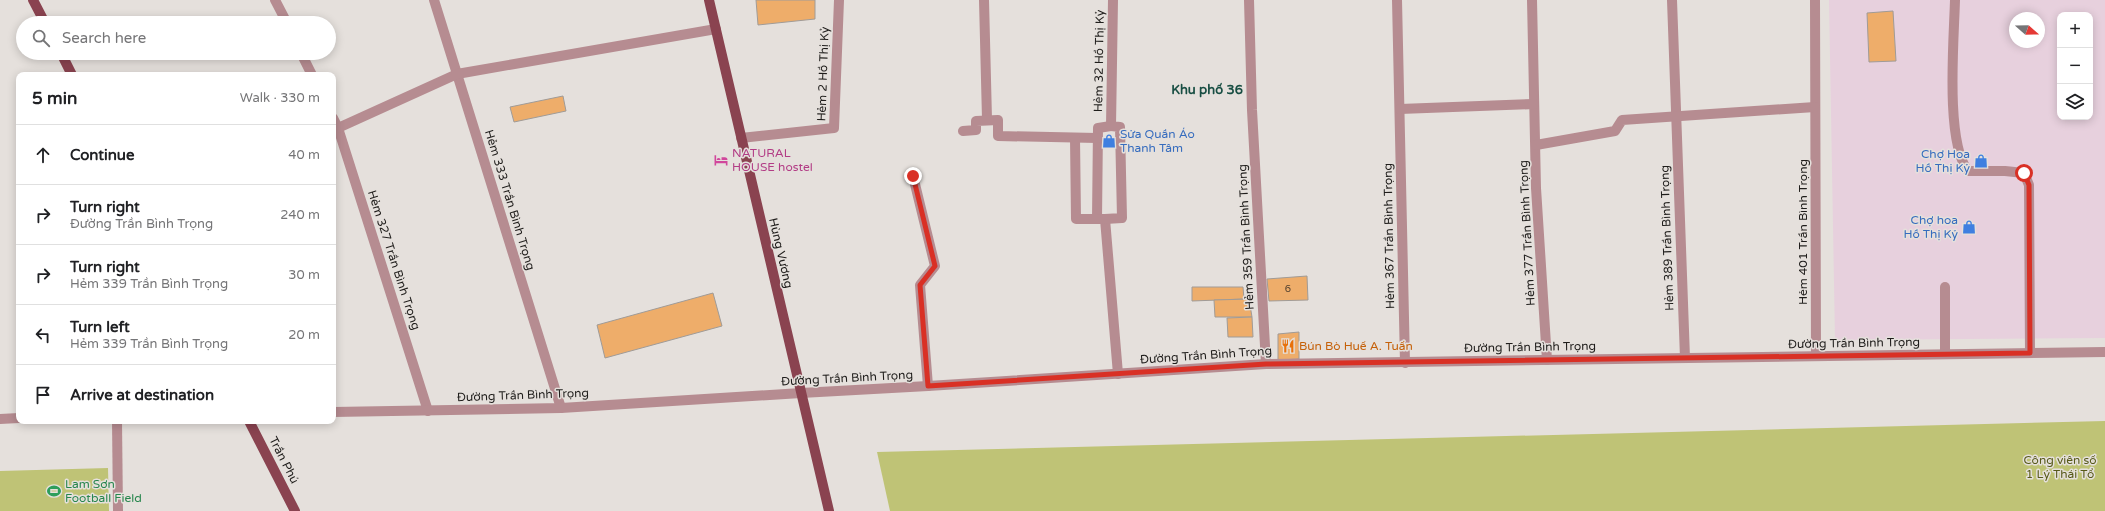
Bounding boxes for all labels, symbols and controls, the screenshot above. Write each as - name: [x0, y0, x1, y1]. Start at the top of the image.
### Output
- street label: Hẻm 32 Hồ Thị Kỷ: [1091, 9, 1107, 112]
- north arrow: [2009, 12, 2045, 48]
- map controls: [2057, 12, 2093, 120]
- button: +: [2057, 12, 2093, 48]
- search box: [16, 16, 336, 60]
- street label: Hẻm 2 Hồ Thị Kỷ: [814, 26, 832, 122]
- icon: search: [30, 27, 52, 49]
- text: Search here: [62, 29, 146, 47]
- button: −: [2057, 48, 2093, 84]
- district label: Khu phố 36: [1171, 82, 1243, 98]
- button: layers: [2057, 84, 2093, 120]
- text: 5 min: [32, 88, 77, 109]
- text: Walk · 330 m: [240, 90, 320, 106]
- place label: Sửa Quần Áo Thanh Tâm: [1120, 127, 1195, 155]
- street label: Hẻm 333 Trần Bình Trọng: [482, 128, 538, 272]
- shop icon: Sửa Quần Áo Thanh Tâm: [1101, 133, 1117, 149]
- icon: ahead: [32, 144, 54, 166]
- text: Continue: [70, 146, 134, 164]
- place label: NATURAL HOUSE hostel: [732, 146, 813, 174]
- text: 40 m: [288, 147, 320, 163]
- place label: Chợ Hoa Hồ Thị Kỷ: [1916, 147, 1971, 175]
- hotel icon: NATURAL HOUSE hostel: [713, 152, 729, 168]
- shop icon: Chợ Hoa Hồ Thị Kỷ: [1973, 153, 1989, 169]
- street label: Hẻm 401 Trần Bình Trọng: [1796, 159, 1810, 305]
- street label: Hẻm 377 Trần Bình Trọng: [1516, 160, 1538, 306]
- street label: Hẻm 367 Trần Bình Trọng: [1381, 163, 1397, 309]
- street label: Hẻm 359 Trần Bình Trọng: [1235, 164, 1257, 310]
- route start: [2015, 164, 2033, 182]
- street label: Hẻm 389 Trần Bình Trọng: [1657, 165, 1677, 311]
- route end: [904, 167, 922, 185]
- street label: Hẻm 327 Trần Bình Trọng: [365, 188, 423, 332]
- text: Turn right: [70, 198, 140, 216]
- icon: right: [32, 204, 54, 226]
- text: 240 m: [280, 207, 320, 223]
- place label: Chợ hoa Hồ Thị Kỷ: [1904, 213, 1959, 241]
- text: Đường Trần Bình Trọng: [70, 216, 213, 232]
- street label: Hùng Vương: [766, 217, 796, 289]
- shop icon: Chợ hoa Hồ Thị Kỷ: [1961, 219, 1977, 235]
- text: Turn right: [70, 258, 140, 276]
- icon: right: [32, 264, 54, 286]
- text: 30 m: [288, 267, 320, 283]
- text: Hẻm 339 Trần Bình Trọng: [70, 276, 228, 292]
- house number: 6: [1285, 283, 1291, 295]
- text: Turn left: [70, 318, 130, 336]
- icon: left: [32, 324, 54, 346]
- text: 20 m: [288, 327, 320, 343]
- street label: Đường Trần Bình Trọng: [1788, 335, 1920, 351]
- text: Hẻm 339 Trần Bình Trọng: [70, 336, 228, 352]
- restaurant icon: Bún Bò Huế A. Tuấn: [1280, 338, 1296, 354]
- place label: Bún Bò Huế A. Tuấn: [1299, 339, 1413, 353]
- street label: Đường Trần Bình Trọng: [1464, 339, 1596, 355]
- street label: Đường Trần Bình Trọng: [1140, 343, 1272, 367]
- street label: Đường Trần Bình Trọng: [781, 368, 913, 388]
- icon: arrive: [32, 384, 54, 406]
- text: Arrive at destination: [70, 386, 214, 404]
- street label: Đường Trần Bình Trọng: [457, 386, 589, 404]
- street label: Trần Phú: [266, 434, 302, 486]
- park label: Công viên số 1 Lý Thái Tổ: [2023, 453, 2097, 481]
- place label: Lam Sơn Football Field: [65, 477, 142, 505]
- sports icon: Lam Sơn Football Field: [46, 483, 62, 499]

